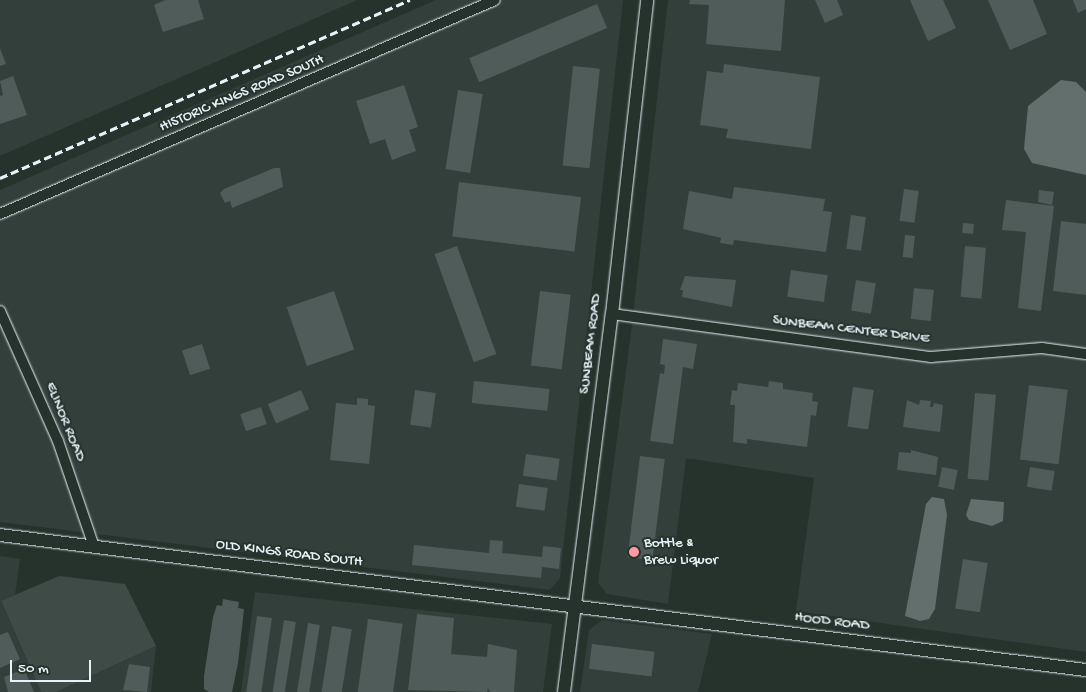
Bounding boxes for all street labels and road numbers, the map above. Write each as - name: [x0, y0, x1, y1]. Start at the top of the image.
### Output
- street label: HISTORIC KINGS ROAD SOUTH: [157, 51, 327, 137]
- street label: SUNBEAM ROAD: [576, 293, 606, 395]
- street label: SUNBEAM CENTER DRIVE: [772, 311, 930, 349]
- street label: ELINOR ROAD: [41, 380, 89, 464]
- street label: OLD KINGS ROAD SOUTH: [215, 536, 363, 572]
- street label: HOOD ROAD: [793, 608, 871, 636]

